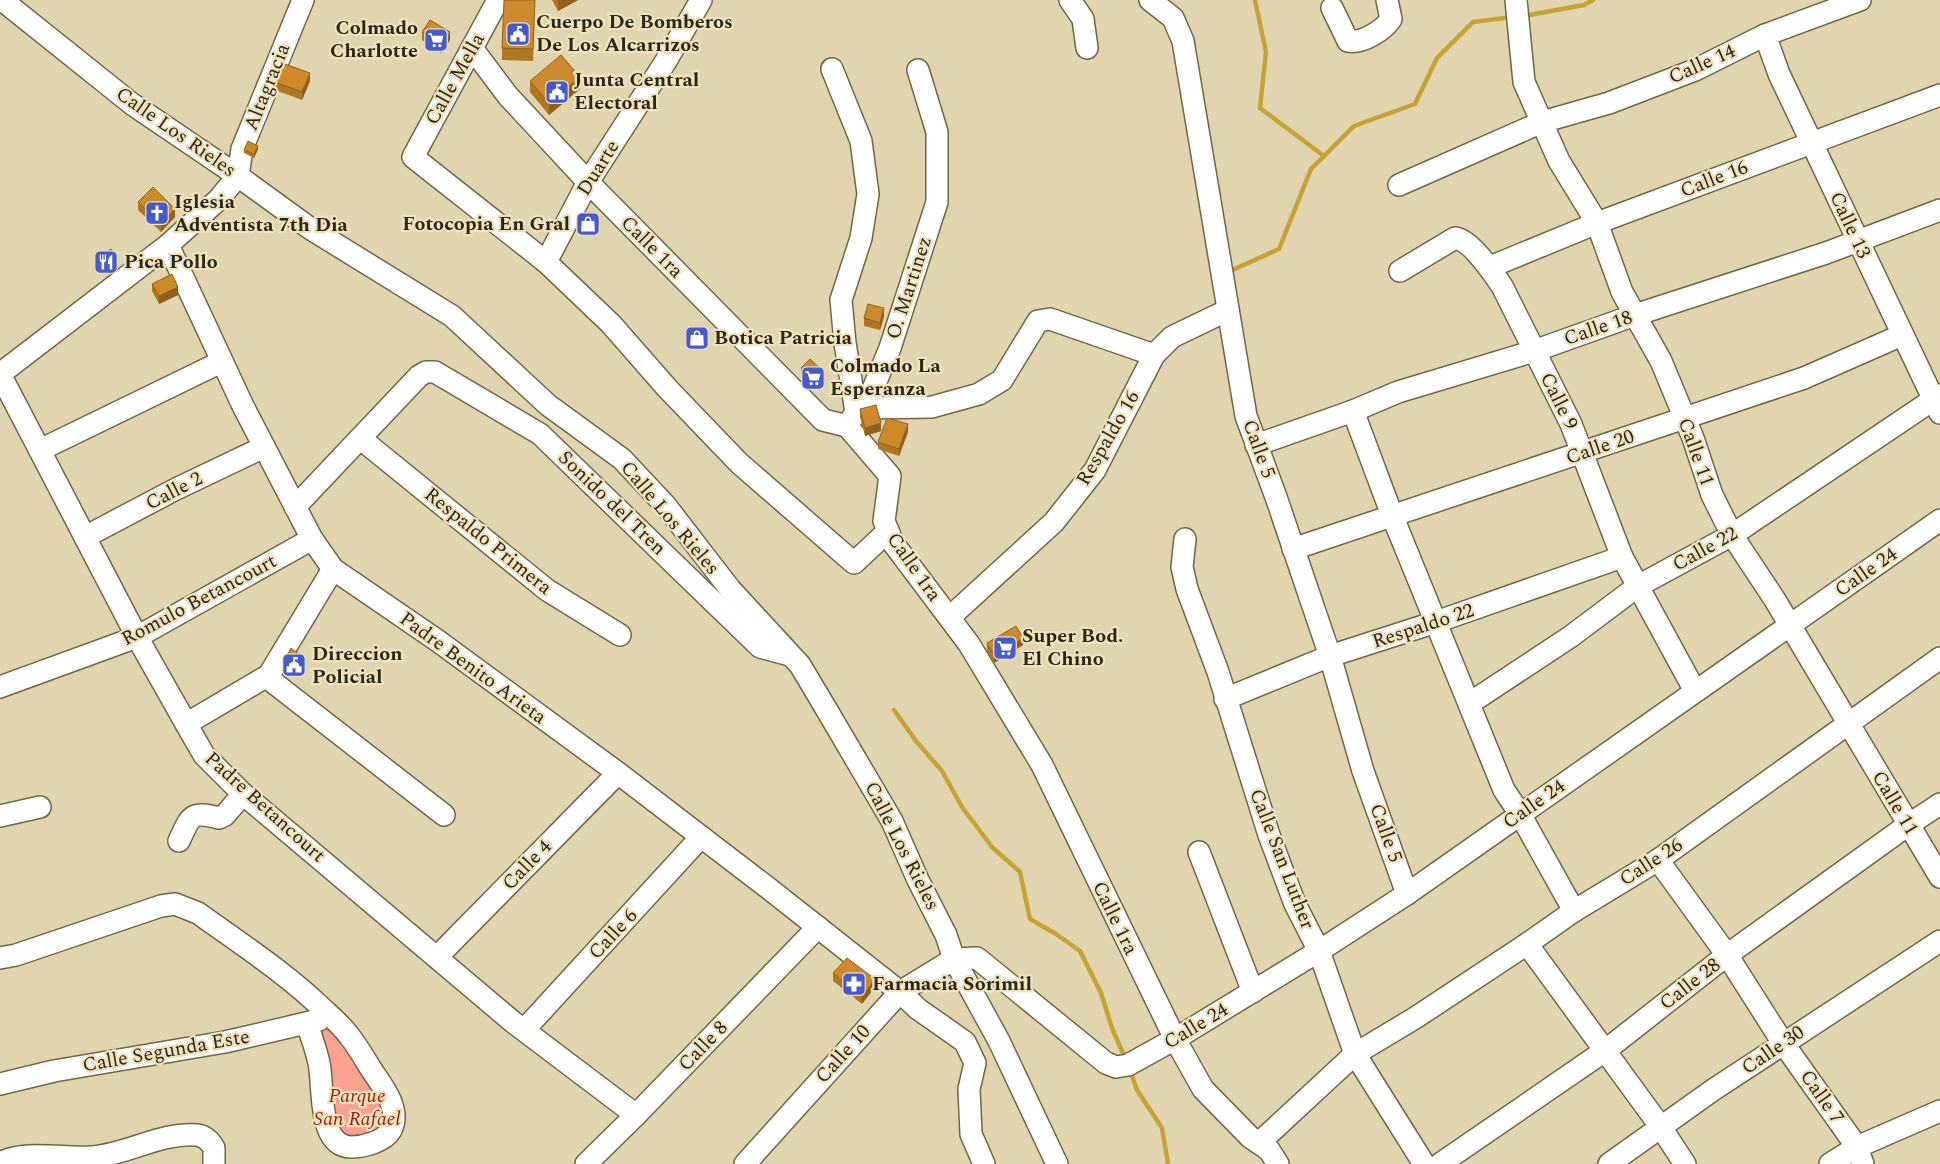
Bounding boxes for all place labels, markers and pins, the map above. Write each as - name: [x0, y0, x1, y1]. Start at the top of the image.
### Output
- place label: Cuerpo De Bomberos De Los Alcarrizos: [536, 7, 733, 60]
- place label: Colmado Charlotte: [330, 13, 418, 66]
- public building icon: Cuerpo De Bomberos De Los Alcarrizos: [505, 21, 531, 47]
- supermarket icon: Colmado Charlotte: [423, 27, 449, 53]
- place label: Junta Central Electoral: [574, 65, 699, 118]
- public building icon: Junta Central Electoral: [544, 79, 570, 105]
- place label: Iglesia Adventista 7th Dia: [174, 187, 349, 240]
- church icon: Iglesia Adventista 7th Dia: [144, 200, 170, 226]
- place label: Fotocopia En Gral: [402, 209, 570, 239]
- shop icon: Fotocopia En Gral: [575, 211, 601, 237]
- place label: Pica Pollo: [124, 247, 218, 277]
- restaurant icon: Pica Pollo: [93, 249, 119, 275]
- place label: Botica Patricia: [714, 323, 853, 353]
- shop icon: Botica Patricia: [684, 325, 710, 351]
- place label: Colmado La Esperanza: [830, 351, 942, 404]
- supermarket icon: Colmado La Esperanza: [800, 365, 826, 391]
- place label: Super Bod. El Chino: [1022, 621, 1123, 674]
- supermarket icon: Super Bod. El Chino: [992, 635, 1018, 661]
- place label: Direccion Policial: [312, 639, 403, 692]
- public building icon: Direccion Policial: [281, 652, 307, 678]
- place label: Farmacia Sorimil: [872, 969, 1032, 999]
- pharmacy icon: Farmacia Sorimil: [841, 971, 867, 997]

